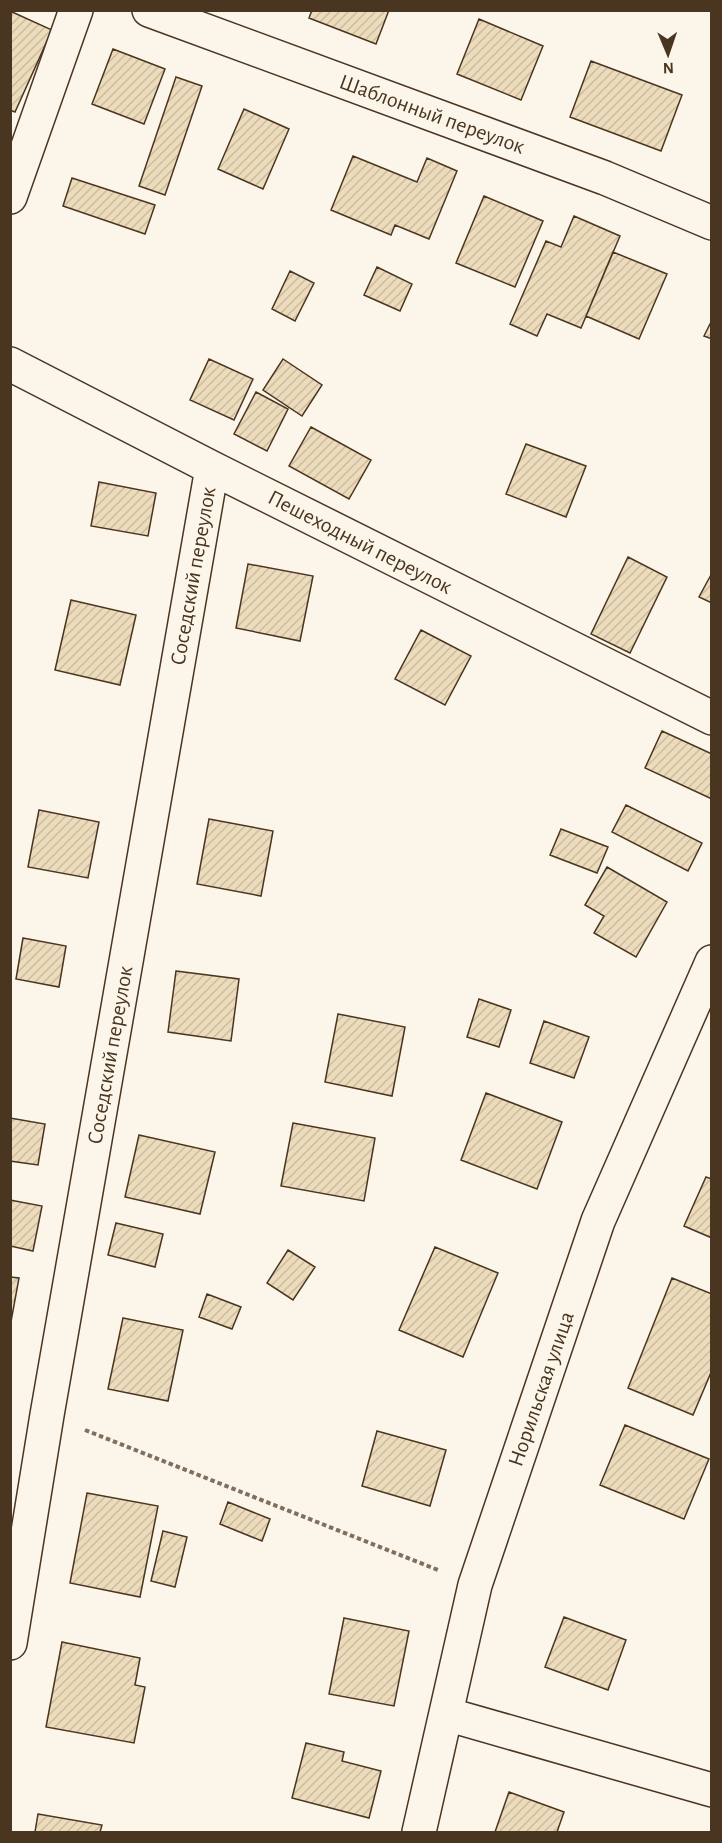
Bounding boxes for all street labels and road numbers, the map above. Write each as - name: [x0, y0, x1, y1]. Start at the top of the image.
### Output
- street label: Шаблонный переулок: [336, 70, 528, 158]
- street label: Соседский переулок: [166, 485, 220, 667]
- street label: Пешеходный переулок: [264, 486, 456, 598]
- street label: Соседский переулок: [83, 964, 137, 1146]
- street label: Норильская улица: [504, 1309, 578, 1469]

